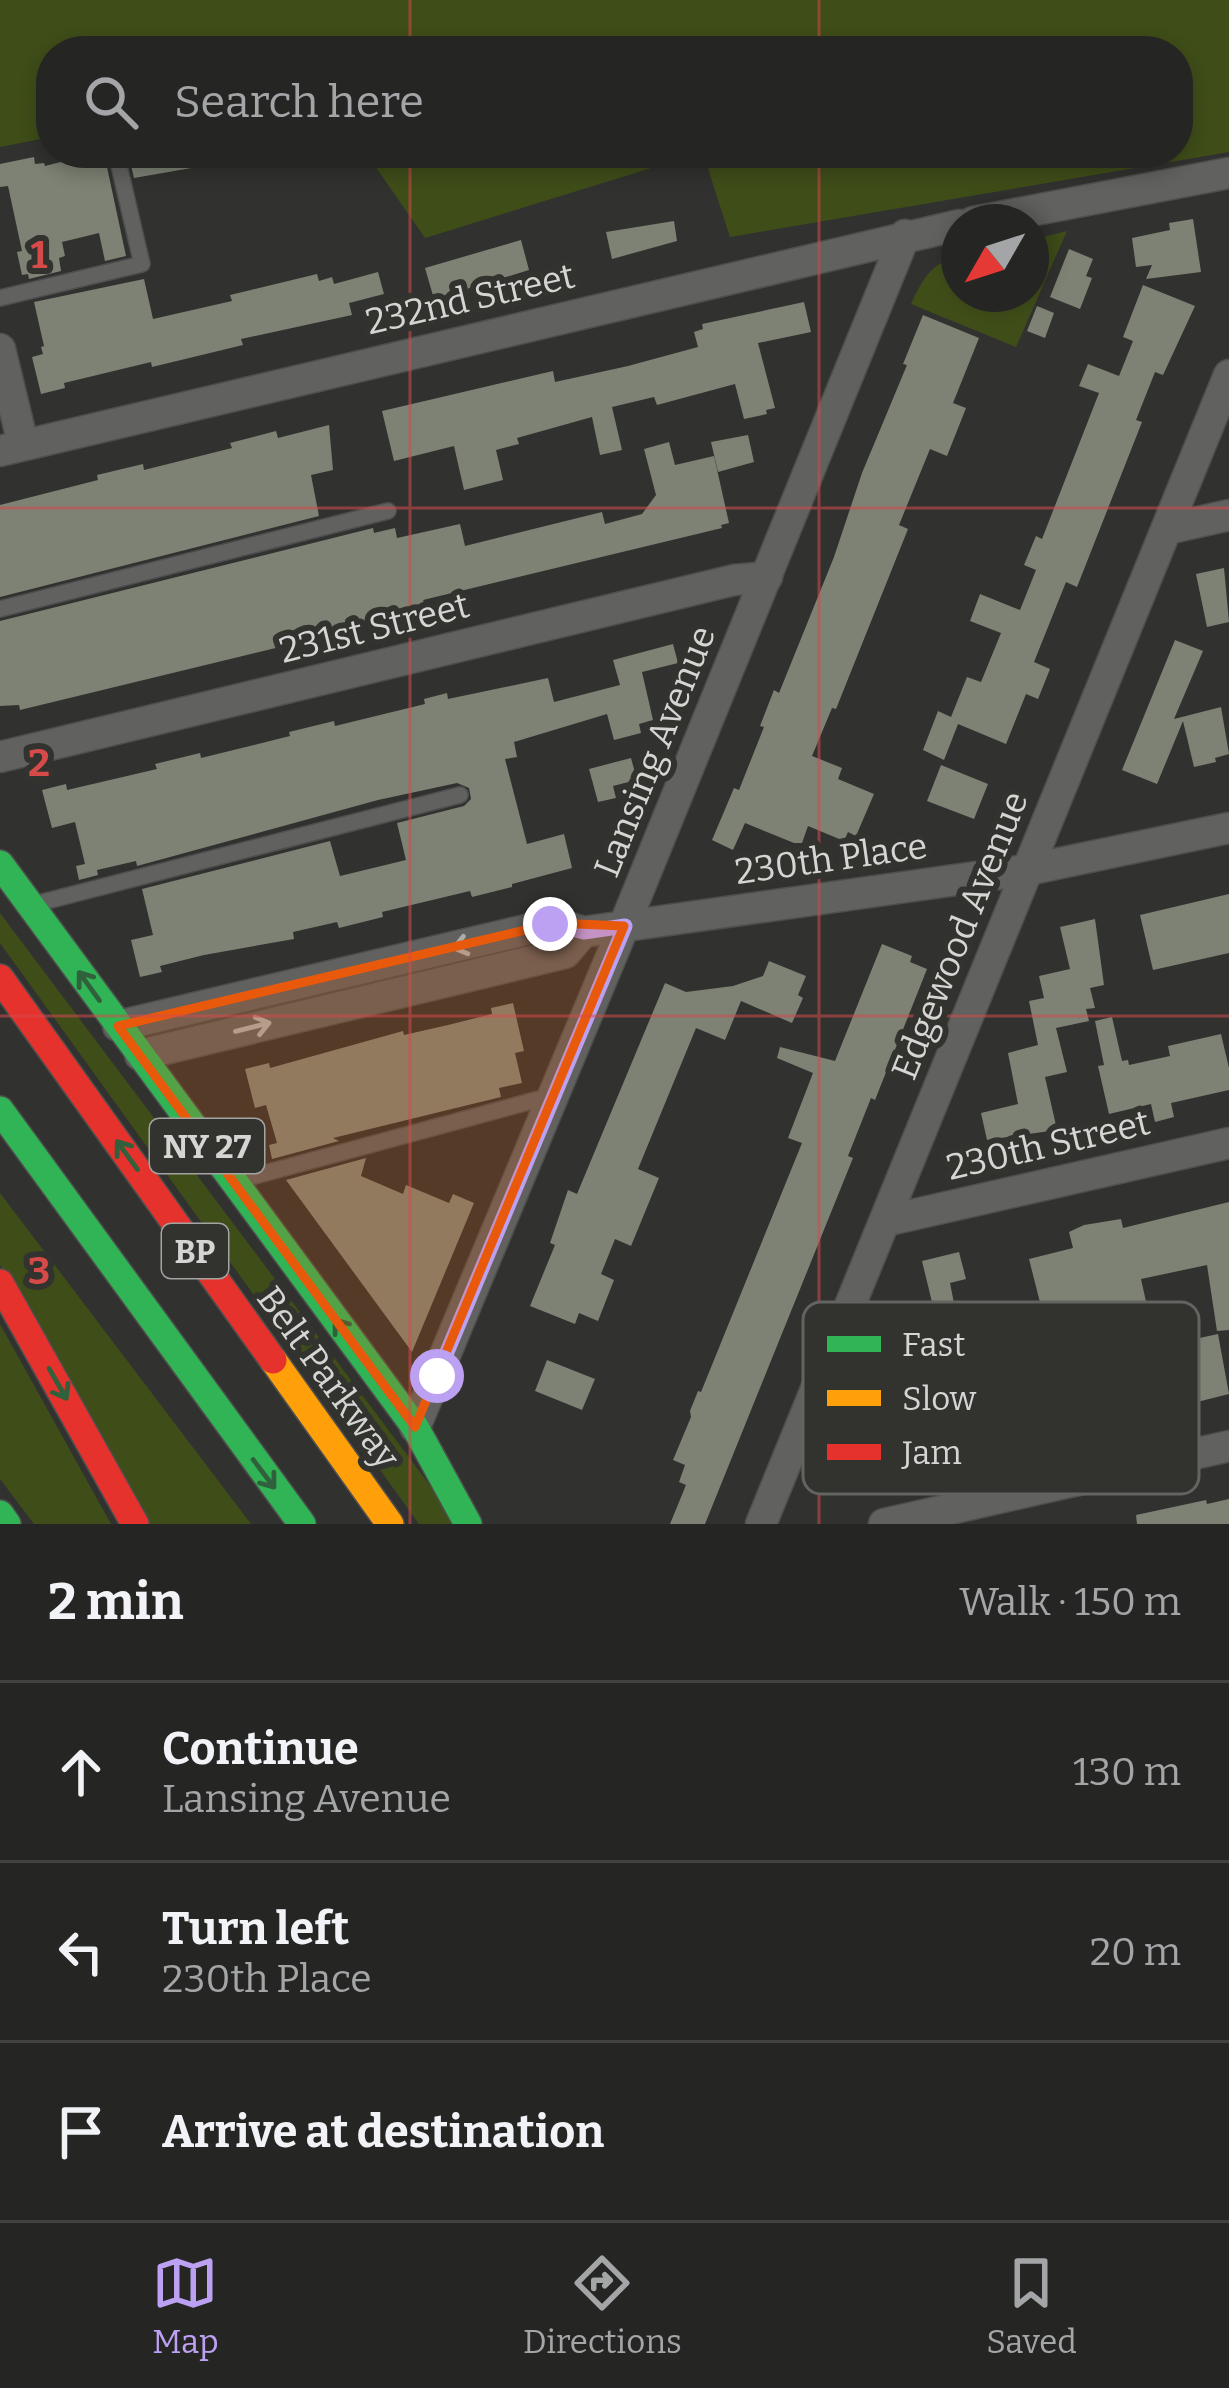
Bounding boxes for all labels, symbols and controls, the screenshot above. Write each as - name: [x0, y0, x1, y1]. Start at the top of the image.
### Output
- search box: [36, 36, 1193, 168]
- icon: search: [78, 69, 144, 135]
- text: Search here: [174, 75, 424, 129]
- north arrow: [941, 204, 1049, 312]
- text: 1: [31, 232, 48, 278]
- street label: 232nd Street: [362, 254, 579, 344]
- street label: 231st Street: [275, 583, 474, 673]
- street label: Lansing Avenue: [585, 620, 725, 883]
- text: 2: [28, 740, 50, 786]
- street label: Edgewood Avenue: [882, 785, 1038, 1086]
- street label: 230th Place: [732, 824, 930, 894]
- route end: [523, 897, 577, 951]
- one-way arrow: [452, 934, 490, 956]
- one-way arrow: [76, 970, 102, 1003]
- one-way arrow: [234, 1015, 272, 1037]
- street label: 230th Street: [942, 1100, 1154, 1190]
- road number: NY 27: [150, 1119, 264, 1173]
- one-way arrow: [114, 1140, 139, 1173]
- road number: BP: [162, 1224, 228, 1278]
- text: 3: [28, 1248, 50, 1294]
- street label: Belt Parkway: [247, 1278, 410, 1478]
- legend: [803, 1302, 1199, 1494]
- one-way arrow: [333, 1317, 359, 1350]
- text: Fast: [902, 1325, 965, 1365]
- route start: [410, 1349, 464, 1403]
- one-way arrow: [47, 1366, 71, 1401]
- text: Slow: [902, 1379, 977, 1419]
- text: Jam: [901, 1433, 962, 1473]
- one-way arrow: [251, 1457, 277, 1490]
- text: 2 min: [48, 1571, 184, 1633]
- text: Walk · 150 m: [959, 1579, 1181, 1625]
- text: Continue: [162, 1722, 359, 1776]
- icon: ahead: [48, 1739, 114, 1805]
- text: 130 m: [1073, 1749, 1181, 1795]
- text: Lansing Avenue: [162, 1776, 451, 1822]
- text: Turn left: [162, 1902, 349, 1956]
- icon: left: [48, 1919, 114, 1985]
- text: 20 m: [1090, 1929, 1181, 1975]
- text: 230th Place: [162, 1956, 372, 2002]
- icon: arrive: [48, 2099, 114, 2165]
- text: Arrive at destination: [162, 2105, 604, 2159]
- tab: Map: [152, 2250, 219, 2362]
- tab: Directions: [523, 2250, 682, 2362]
- tab: Saved: [986, 2250, 1077, 2362]

